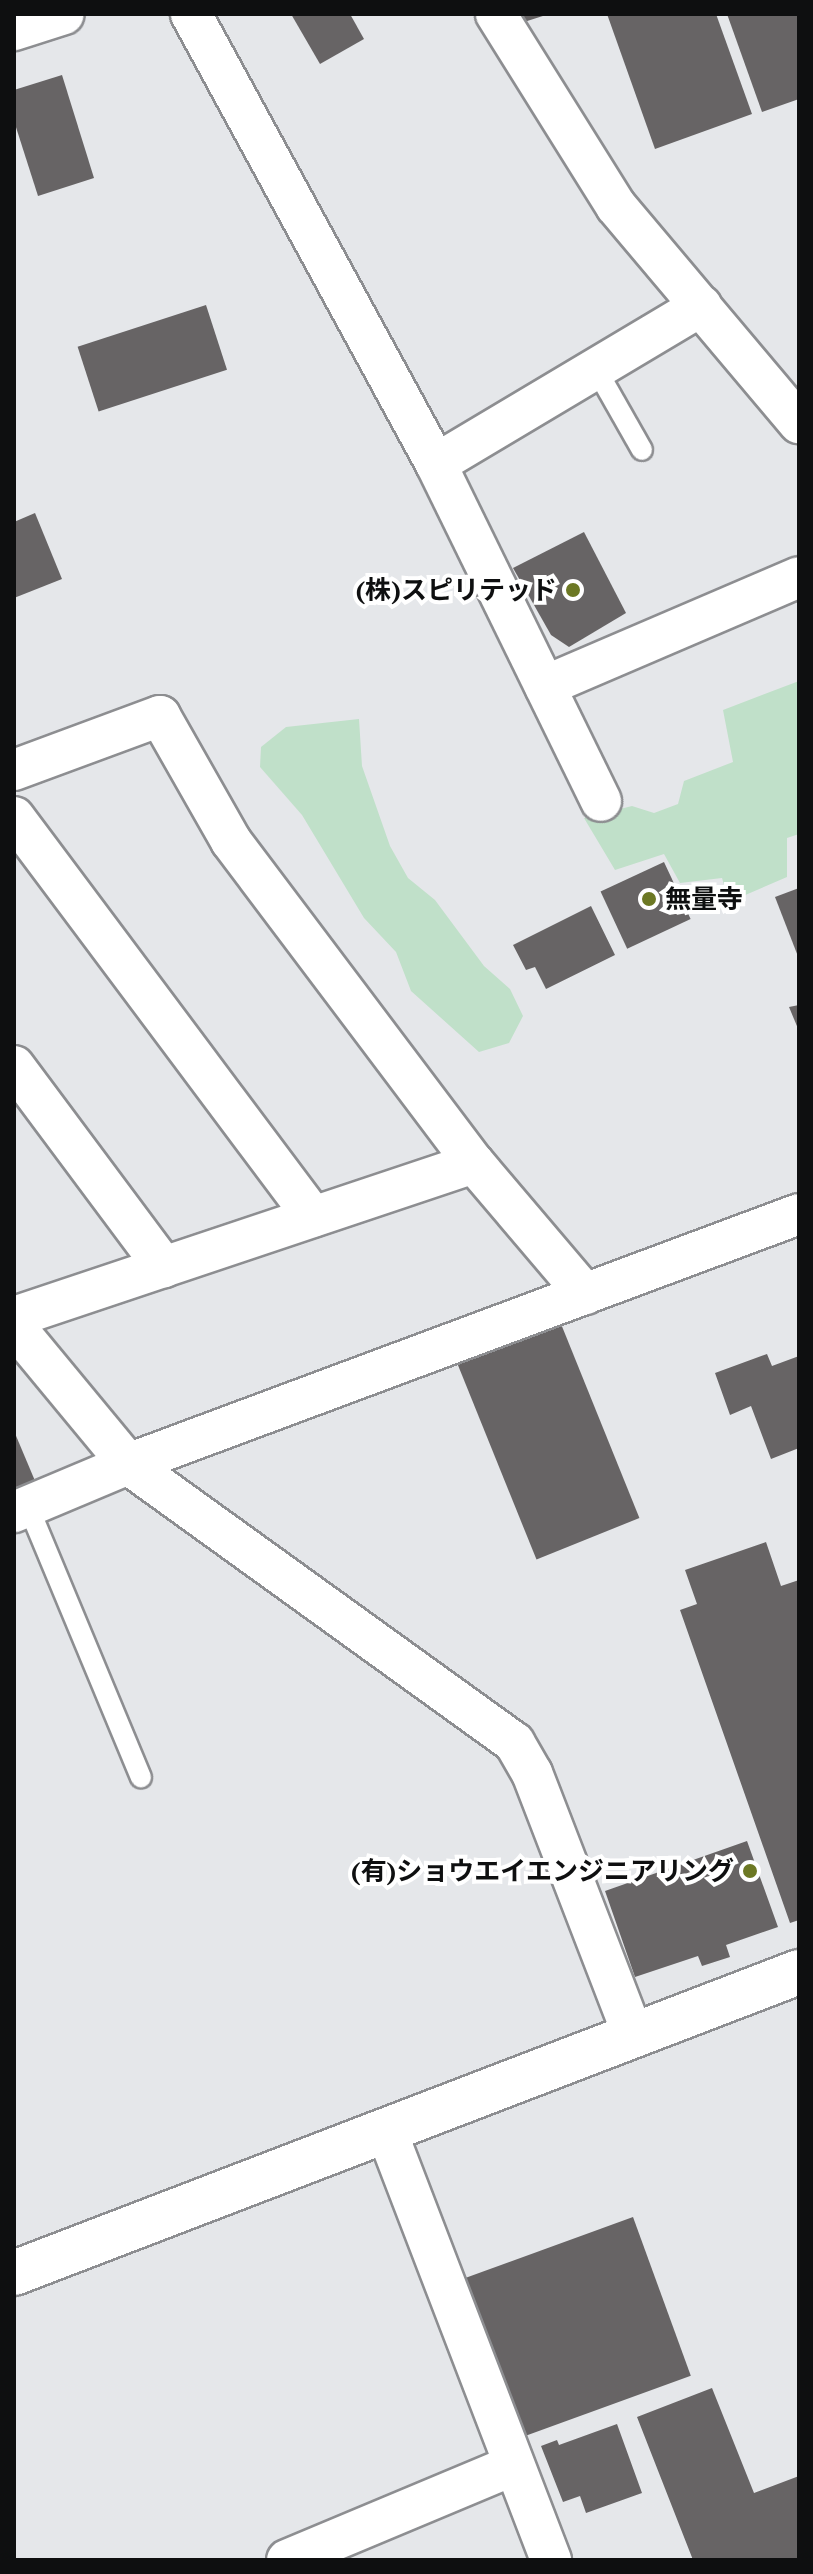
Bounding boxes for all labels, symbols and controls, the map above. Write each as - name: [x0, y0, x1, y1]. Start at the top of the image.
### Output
- place label: (株)スピリテッド: [356, 574, 557, 606]
- marker: (株)スピリテッド: [564, 581, 582, 599]
- place label: 無量寺: [665, 883, 743, 915]
- marker: 無量寺: [640, 890, 658, 908]
- place label: (有)ショウエイエンジニアリング: [351, 1855, 734, 1887]
- marker: (有)ショウエイエンジニアリング: [741, 1862, 759, 1880]

